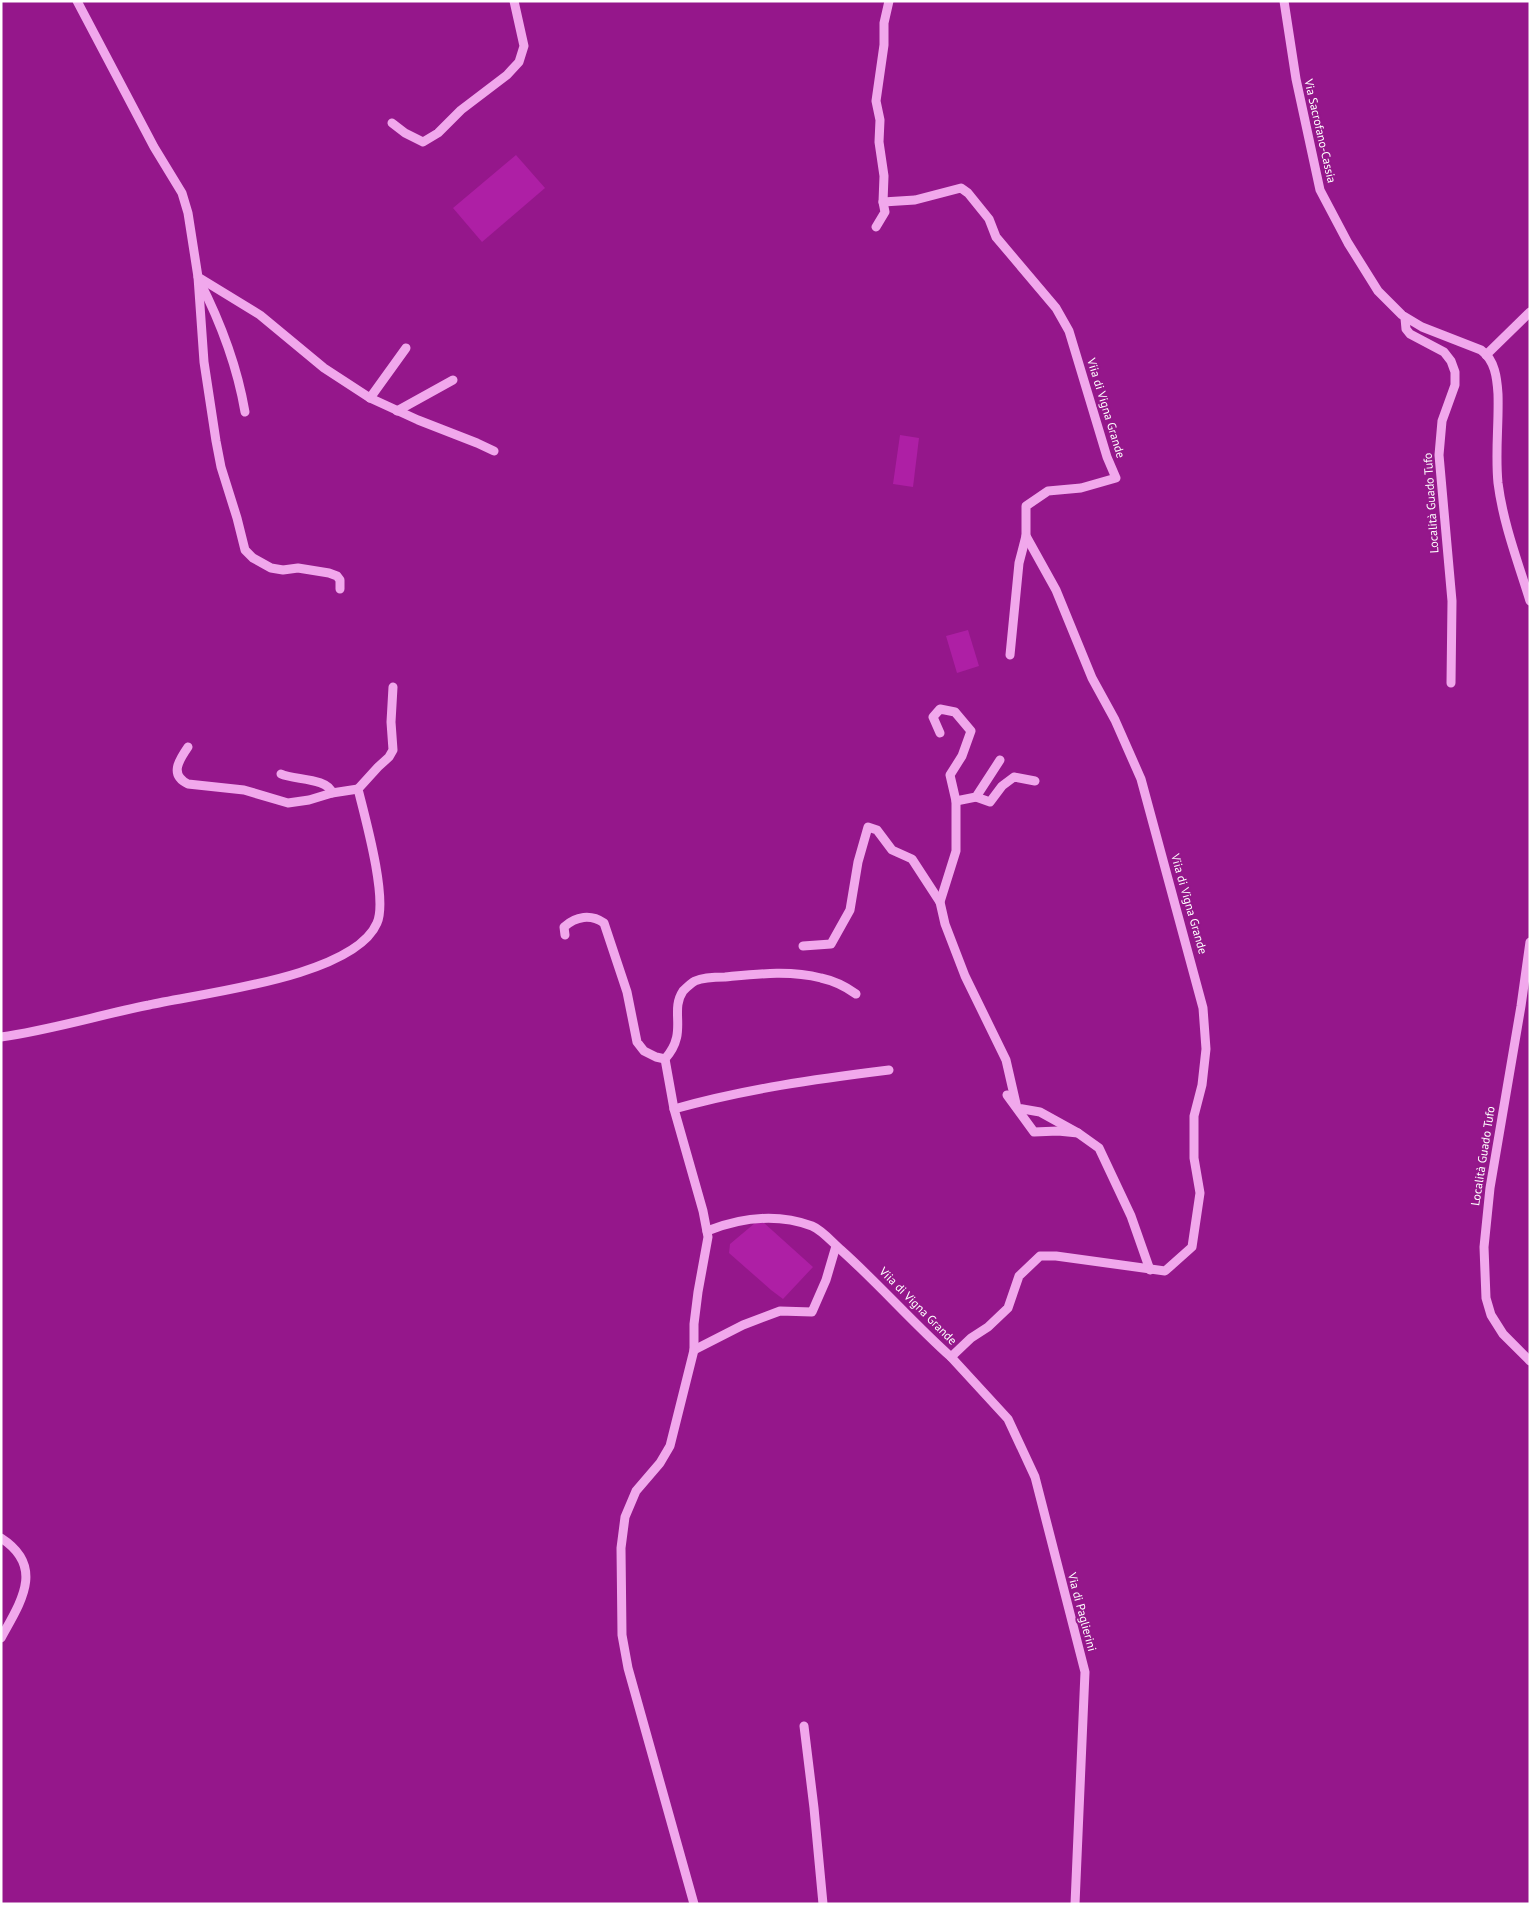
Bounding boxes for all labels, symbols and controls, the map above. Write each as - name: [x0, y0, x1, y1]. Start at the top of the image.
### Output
- street label: Via Sacrofano-Cassia: [1301, 76, 1340, 184]
- street label: Viia di Vigna Grande: [1084, 355, 1129, 460]
- street label: Località Guado Tufo: [1420, 452, 1441, 554]
- street label: Viia di Vigna Grande: [1168, 851, 1211, 956]
- street label: Località Guado Tufo: [1467, 1105, 1498, 1207]
- street label: Viia di Vigna Grande: [876, 1263, 960, 1348]
- street label: Via di Paglierini: [1065, 1570, 1100, 1653]

